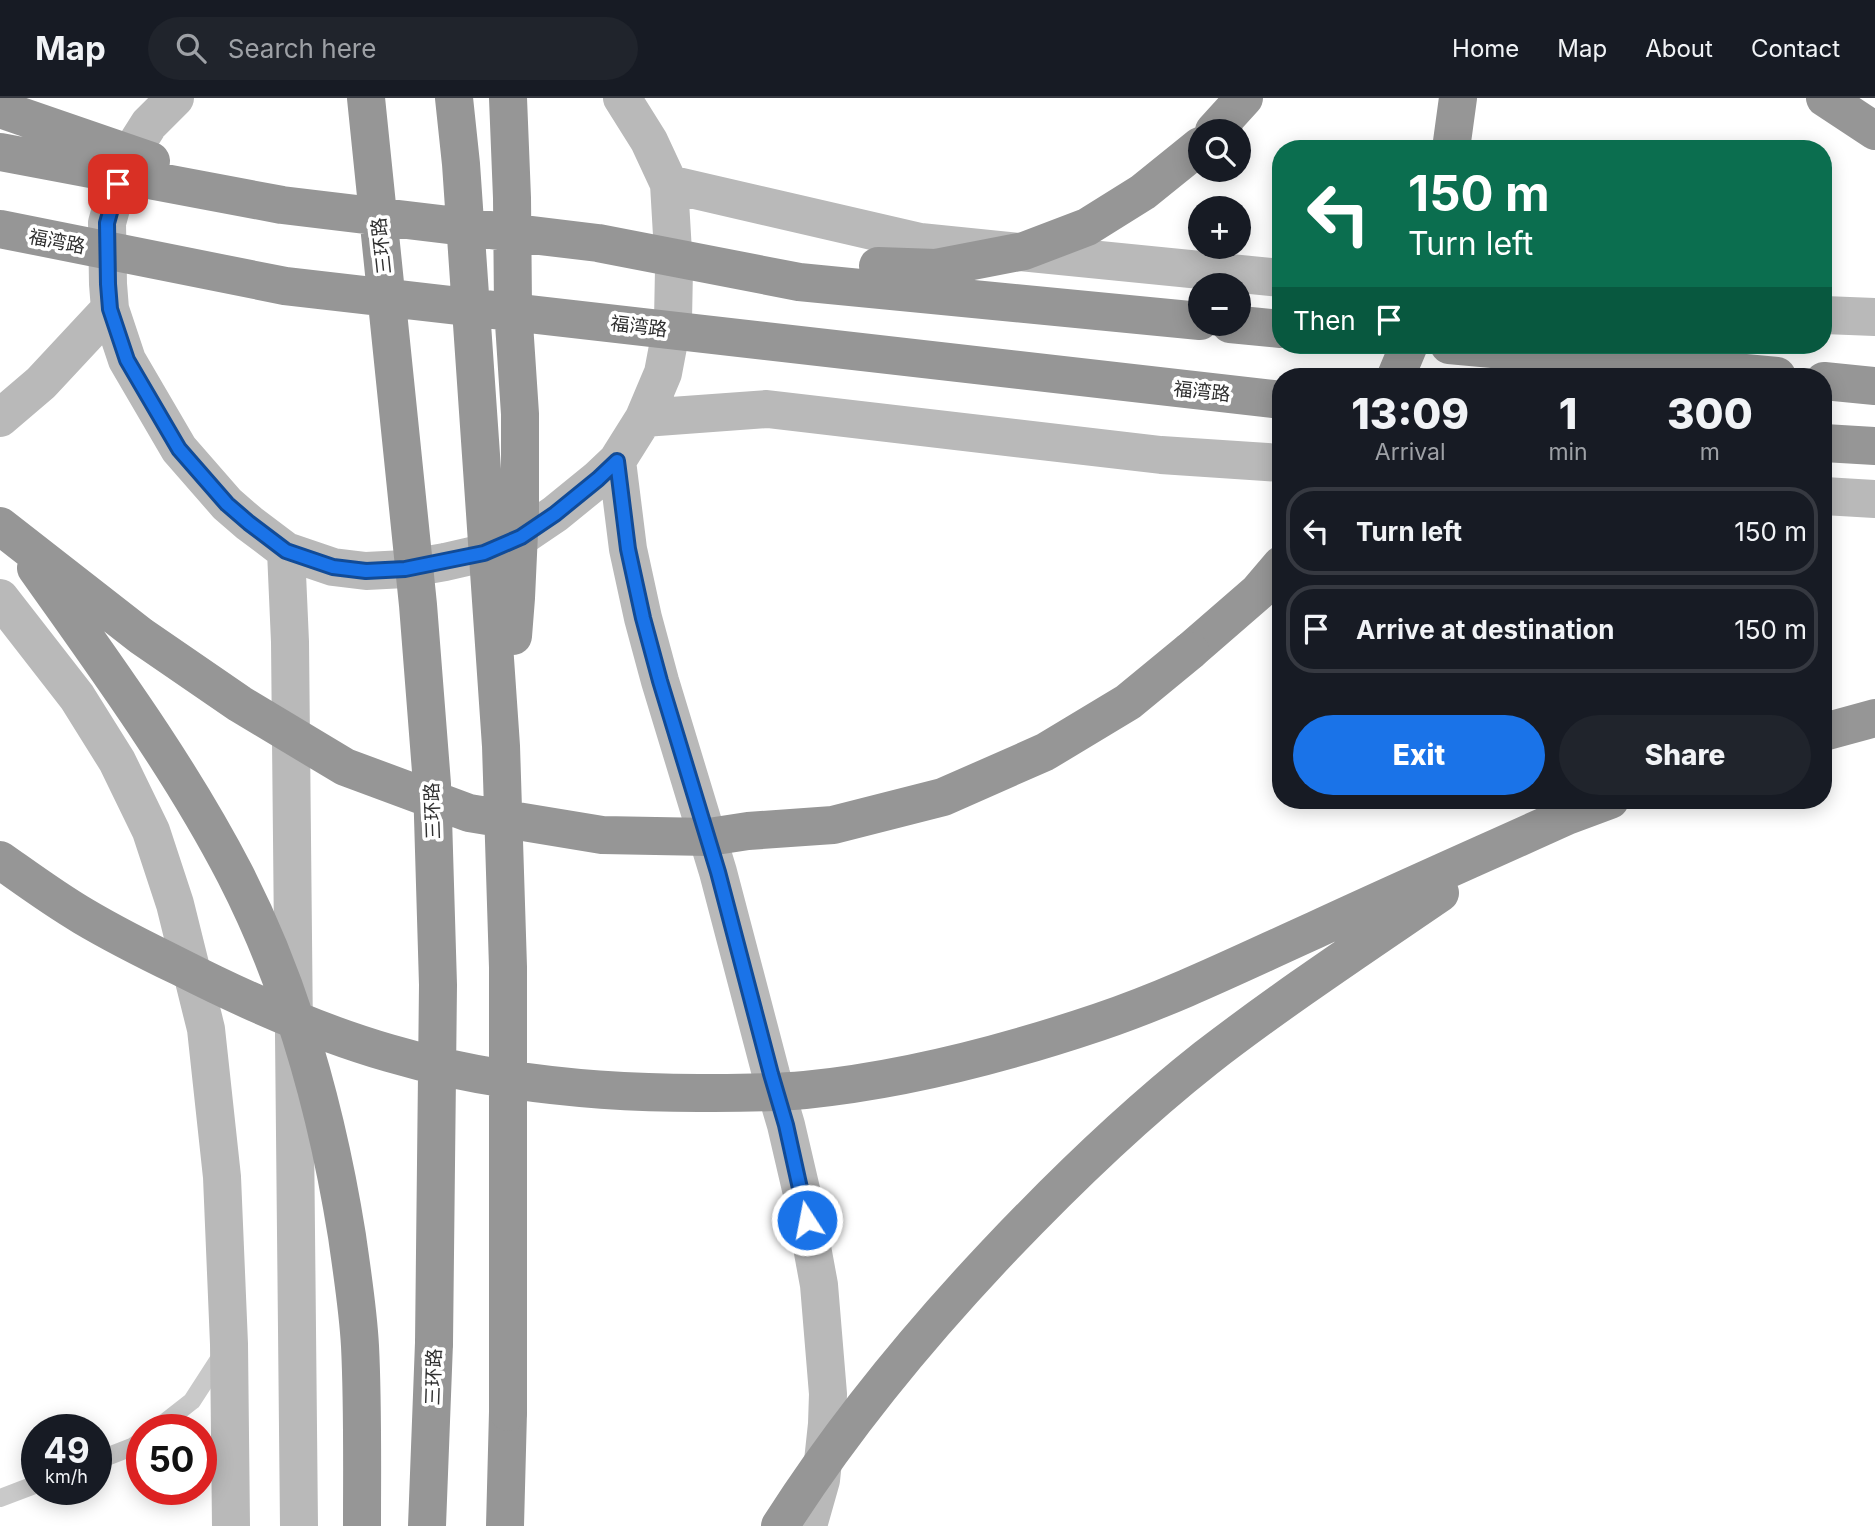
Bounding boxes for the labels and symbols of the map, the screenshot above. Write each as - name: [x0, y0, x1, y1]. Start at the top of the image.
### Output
- pin: [88, 154, 148, 214]
- street label: 三环路: [367, 216, 396, 276]
- street label: 福湾路: [27, 225, 87, 258]
- street label: 福湾路: [609, 312, 669, 341]
- street label: 福湾路: [1172, 377, 1232, 406]
- street label: 三环路: [420, 782, 445, 840]
- position arrow: [770, 1183, 844, 1257]
- street label: 三环路: [421, 1348, 446, 1406]
- speed limit sign: 50: [126, 1414, 217, 1505]

